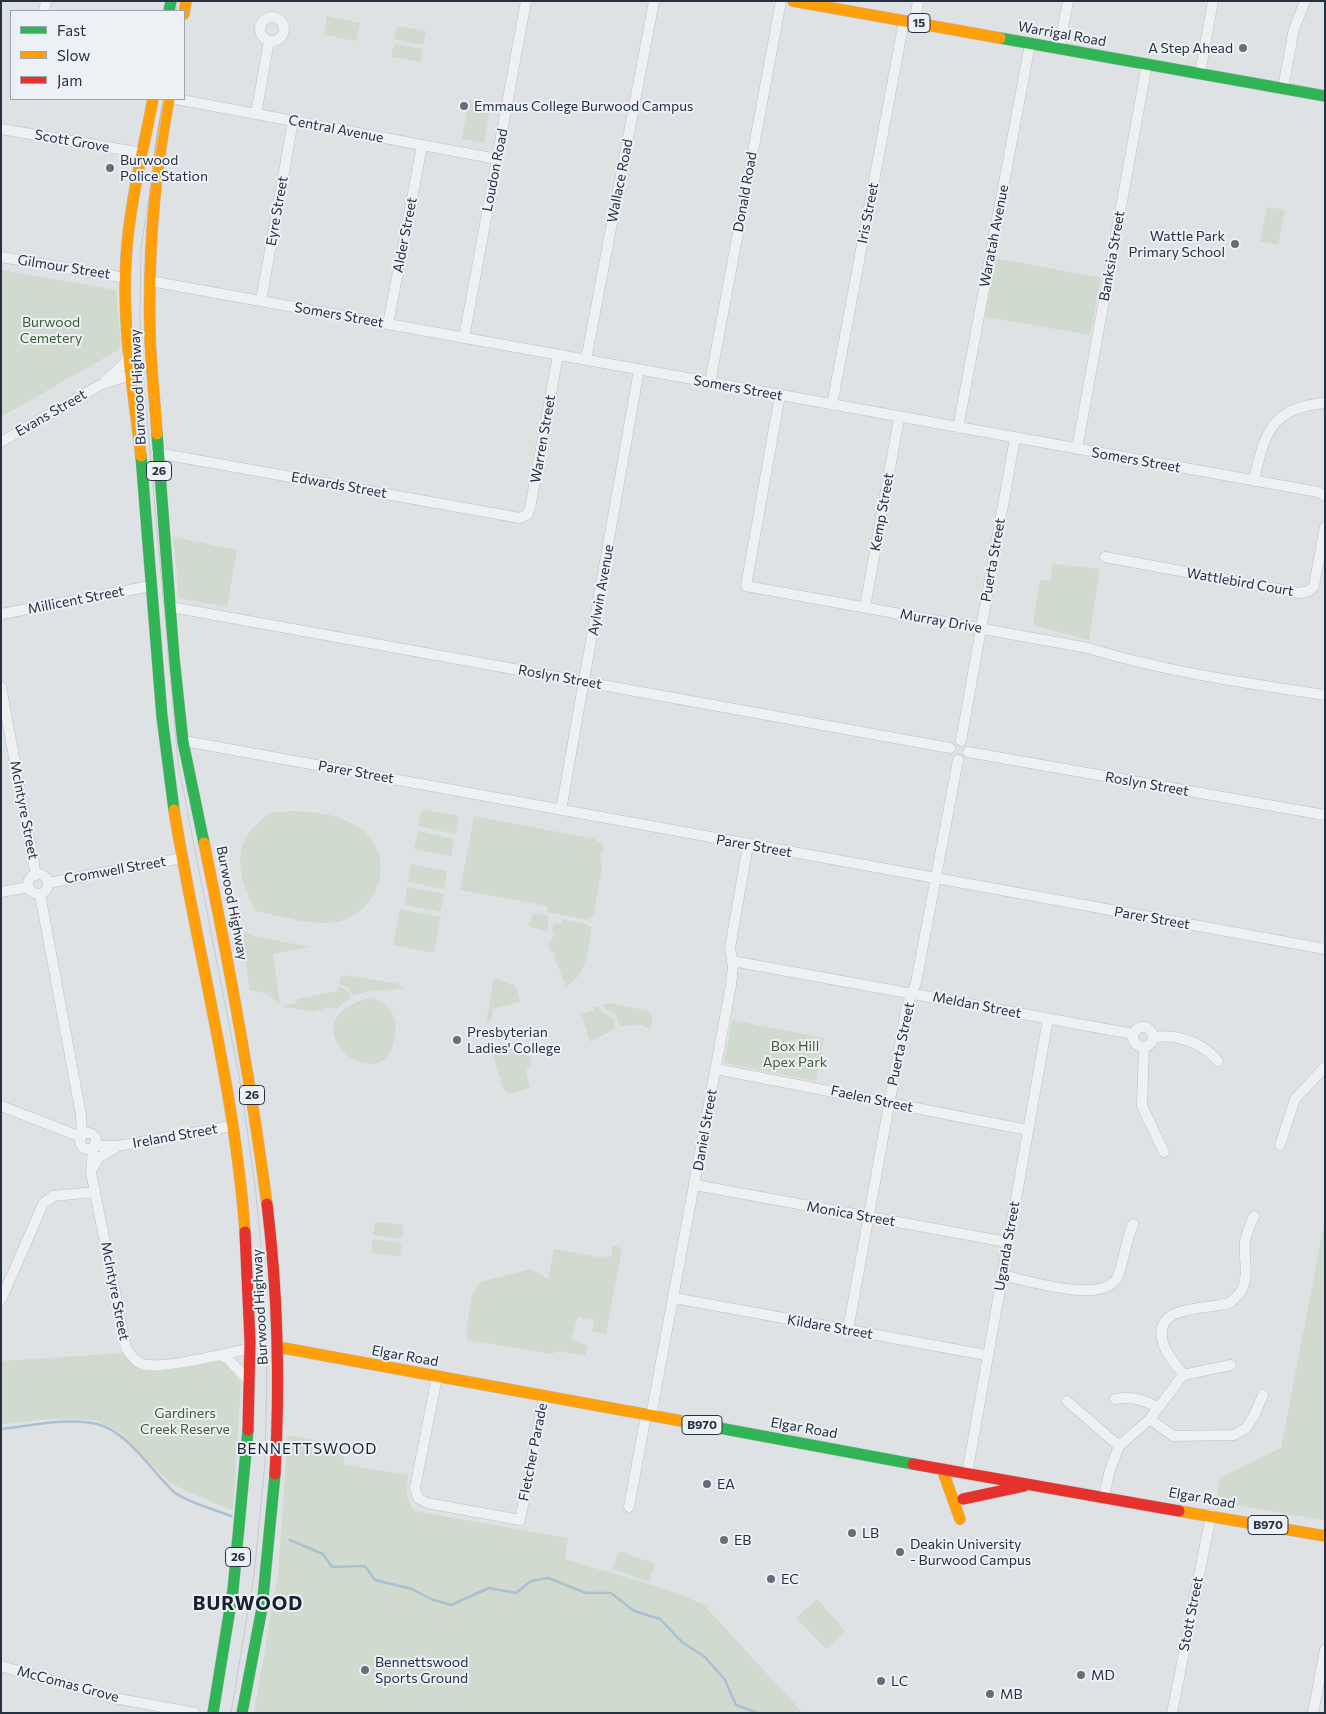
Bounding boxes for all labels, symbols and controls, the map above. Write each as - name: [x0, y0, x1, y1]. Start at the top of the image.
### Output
- legend: [10, 10, 185, 100]
- road number: 15: [908, 13, 930, 32]
- street label: Warrigal Road: [1017, 18, 1107, 50]
- text: Fast: [57, 21, 86, 39]
- place label: A Step Ahead: [1148, 40, 1233, 56]
- marker: A Step Ahead: [1237, 42, 1249, 54]
- text: Slow: [57, 46, 90, 64]
- text: Jam: [57, 71, 82, 89]
- place label: Emmaus College Burwood Campus: [474, 98, 693, 114]
- marker: Emmaus College Burwood Campus: [458, 100, 470, 112]
- street label: Central Avenue: [287, 112, 385, 146]
- street label: Scott Grove: [33, 126, 111, 156]
- street label: Loudon Road: [479, 127, 511, 213]
- street label: Wallace Road: [604, 138, 636, 224]
- street label: Donald Road: [730, 151, 760, 233]
- place label: Burwood Police Station: [120, 152, 208, 184]
- marker: Burwood Police Station: [104, 162, 116, 174]
- street label: Eyre Street: [263, 175, 291, 247]
- street label: Iris Street: [854, 181, 882, 245]
- street label: Waratah Avenue: [976, 183, 1012, 289]
- street label: Alder Street: [389, 196, 421, 274]
- street label: Banksia Street: [1096, 209, 1128, 303]
- place label: Wattle Park Primary School: [1129, 228, 1225, 260]
- marker: Wattle Park Primary School: [1229, 238, 1241, 250]
- street label: Gilmour Street: [16, 251, 112, 283]
- street label: Somers Street: [293, 299, 385, 331]
- park label: Burwood Cemetery: [20, 314, 82, 347]
- street label: Burwood Highway: [127, 329, 149, 445]
- street label: Somers Street: [692, 372, 784, 404]
- street label: Evans Street: [13, 386, 89, 440]
- street label: Warren Street: [527, 393, 559, 485]
- street label: Somers Street: [1090, 444, 1182, 476]
- road number: 26: [146, 462, 172, 481]
- street label: Edwards Street: [290, 468, 388, 502]
- street label: Kemp Street: [867, 472, 897, 552]
- street label: Puerta Street: [977, 517, 1009, 603]
- street label: Aylwin Avenue: [585, 543, 617, 637]
- street label: Wattlebird Court: [1185, 564, 1295, 600]
- street label: Millicent Street: [26, 582, 126, 618]
- street label: Murray Drive: [899, 606, 983, 636]
- street label: Roslyn Street: [517, 661, 603, 693]
- street label: Parer Street: [317, 757, 395, 787]
- street label: McIntyre Street: [6, 759, 42, 861]
- street label: Roslyn Street: [1104, 768, 1190, 800]
- street label: Parer Street: [715, 831, 793, 861]
- street label: Burwood Highway: [213, 845, 251, 961]
- street label: Cromwell Street: [63, 853, 167, 887]
- street label: Parer Street: [1113, 903, 1191, 933]
- street label: Meldan Street: [931, 988, 1023, 1022]
- street label: Puerta Street: [884, 1001, 918, 1087]
- place label: Presbyterian Ladies' College: [467, 1024, 561, 1056]
- marker: Presbyterian Ladies' College: [451, 1034, 463, 1046]
- park label: Box Hill Apex Park: [763, 1038, 827, 1070]
- street label: Faelen Street: [829, 1082, 915, 1116]
- road number: 26: [240, 1086, 264, 1104]
- street label: Daniel Street: [690, 1088, 720, 1172]
- street label: Ireland Street: [131, 1120, 219, 1152]
- street label: Monica Street: [805, 1198, 897, 1230]
- street label: Uganda Street: [991, 1200, 1023, 1292]
- street label: McIntyre Street: [97, 1240, 133, 1342]
- street label: Burwood Highway: [249, 1249, 271, 1365]
- street label: Kildare Street: [786, 1311, 874, 1343]
- street label: Elgar Road: [370, 1342, 440, 1370]
- street label: Fletcher Parade: [515, 1402, 551, 1502]
- park label: Gardiners Creek Reserve: [140, 1405, 230, 1438]
- street label: Elgar Road: [769, 1414, 839, 1442]
- road number: B970: [682, 1416, 722, 1434]
- district label: BENNETTSWOOD: [235, 1440, 379, 1458]
- place label: EA: [717, 1476, 735, 1492]
- marker: EA: [701, 1478, 713, 1490]
- street label: Elgar Road: [1167, 1484, 1237, 1512]
- road number: B970: [1248, 1516, 1288, 1534]
- place label: LB: [862, 1525, 879, 1541]
- marker: LB: [846, 1527, 858, 1539]
- place label: EB: [734, 1532, 751, 1548]
- marker: EB: [718, 1534, 730, 1546]
- place label: Deakin University - Burwood Campus: [910, 1536, 1031, 1568]
- marker: Deakin University - Burwood Campus: [894, 1546, 906, 1558]
- road number: 26: [226, 1548, 250, 1566]
- place label: EC: [781, 1571, 799, 1587]
- marker: EC: [765, 1573, 777, 1585]
- street label: Stott Street: [1176, 1575, 1206, 1653]
- district label: BURWOOD: [192, 1593, 304, 1615]
- place label: Bennettswood Sports Ground: [375, 1654, 468, 1686]
- street label: McComas Grove: [15, 1662, 121, 1706]
- marker: Bennettswood Sports Ground: [359, 1664, 371, 1676]
- place label: MD: [1091, 1667, 1115, 1683]
- marker: MD: [1075, 1669, 1087, 1681]
- place label: LC: [891, 1673, 908, 1689]
- marker: LC: [875, 1675, 887, 1687]
- place label: MB: [1000, 1686, 1022, 1702]
- marker: MB: [984, 1688, 996, 1700]

